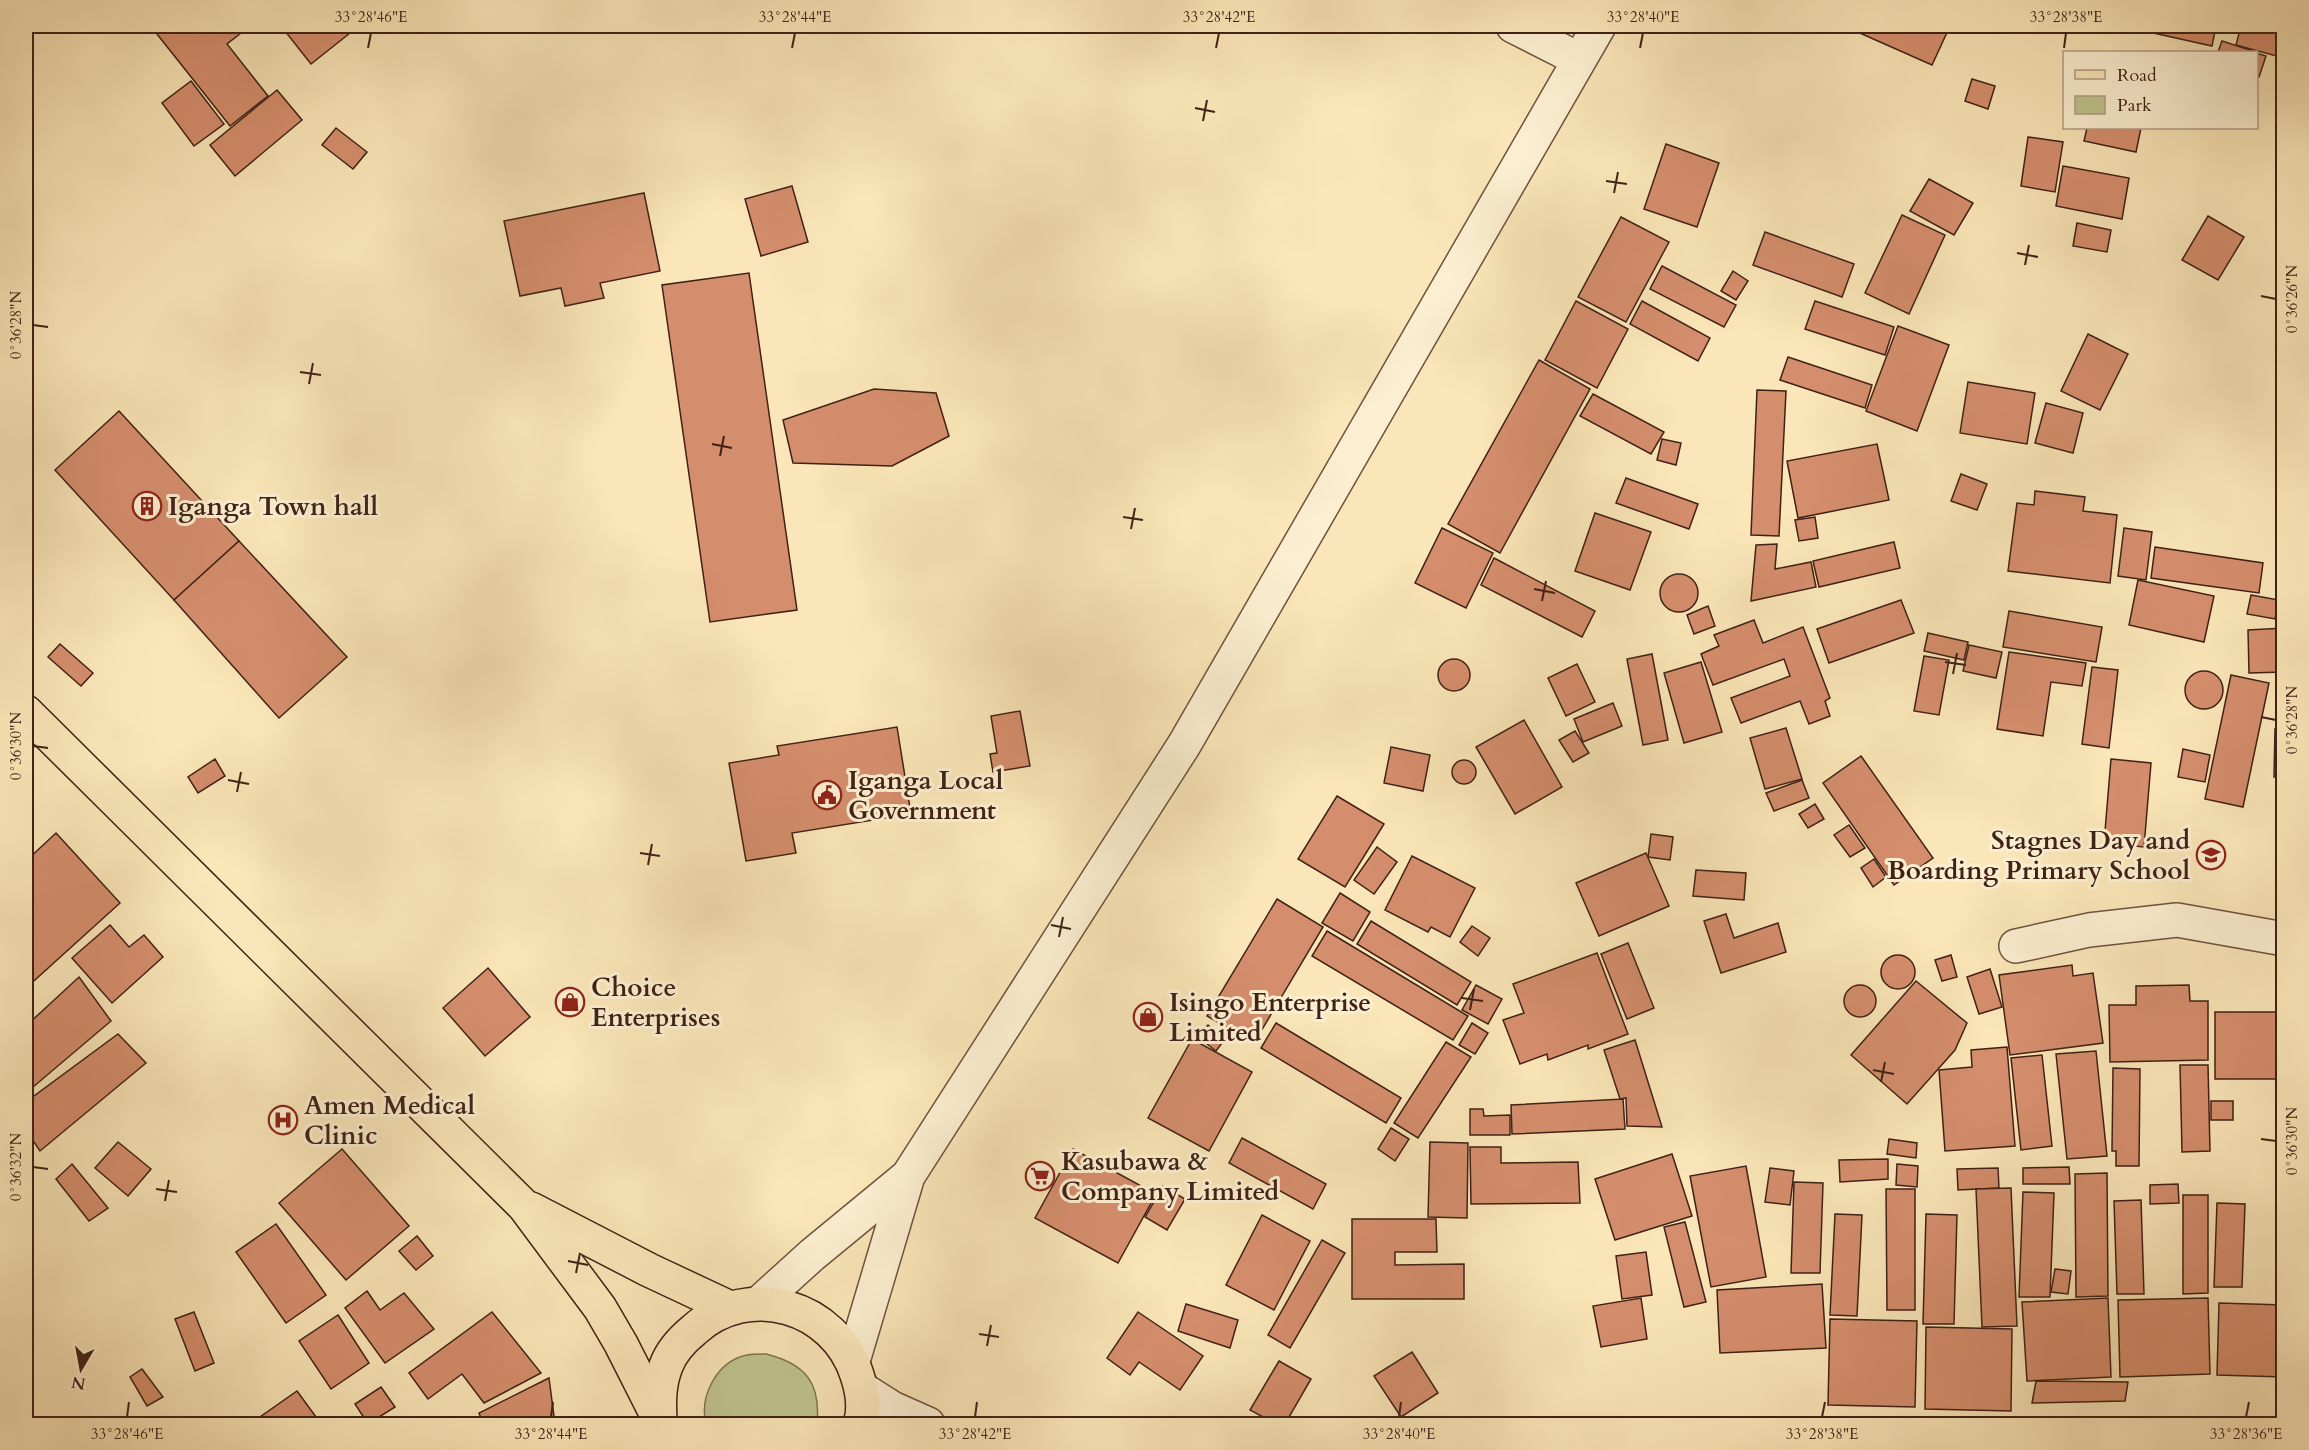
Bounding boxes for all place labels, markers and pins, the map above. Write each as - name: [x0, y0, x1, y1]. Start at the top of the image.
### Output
- place label: Iganga Town hall: [168, 489, 378, 524]
- building icon: Iganga Town hall: [131, 490, 163, 522]
- place label: Iganga Local Government: [848, 763, 1004, 828]
- public building icon: Iganga Local Government: [811, 779, 843, 811]
- place label: Stagnes Day and Boarding Primary School: [1887, 823, 2190, 888]
- school or university icon: Stagnes Day and Boarding Primary School: [2195, 839, 2227, 871]
- place label: Choice Enterprises: [591, 970, 720, 1035]
- place label: Isingo Enterprise Limited: [1169, 985, 1371, 1050]
- shop icon: Choice Enterprises: [554, 986, 586, 1018]
- shop icon: Isingo Enterprise Limited: [1132, 1001, 1164, 1033]
- place label: Amen Medical Clinic: [304, 1088, 475, 1153]
- hospital icon: Amen Medical Clinic: [267, 1104, 299, 1136]
- place label: Kasubawa & Company Limited: [1061, 1144, 1279, 1209]
- supermarket icon: Kasubawa & Company Limited: [1024, 1160, 1056, 1192]

